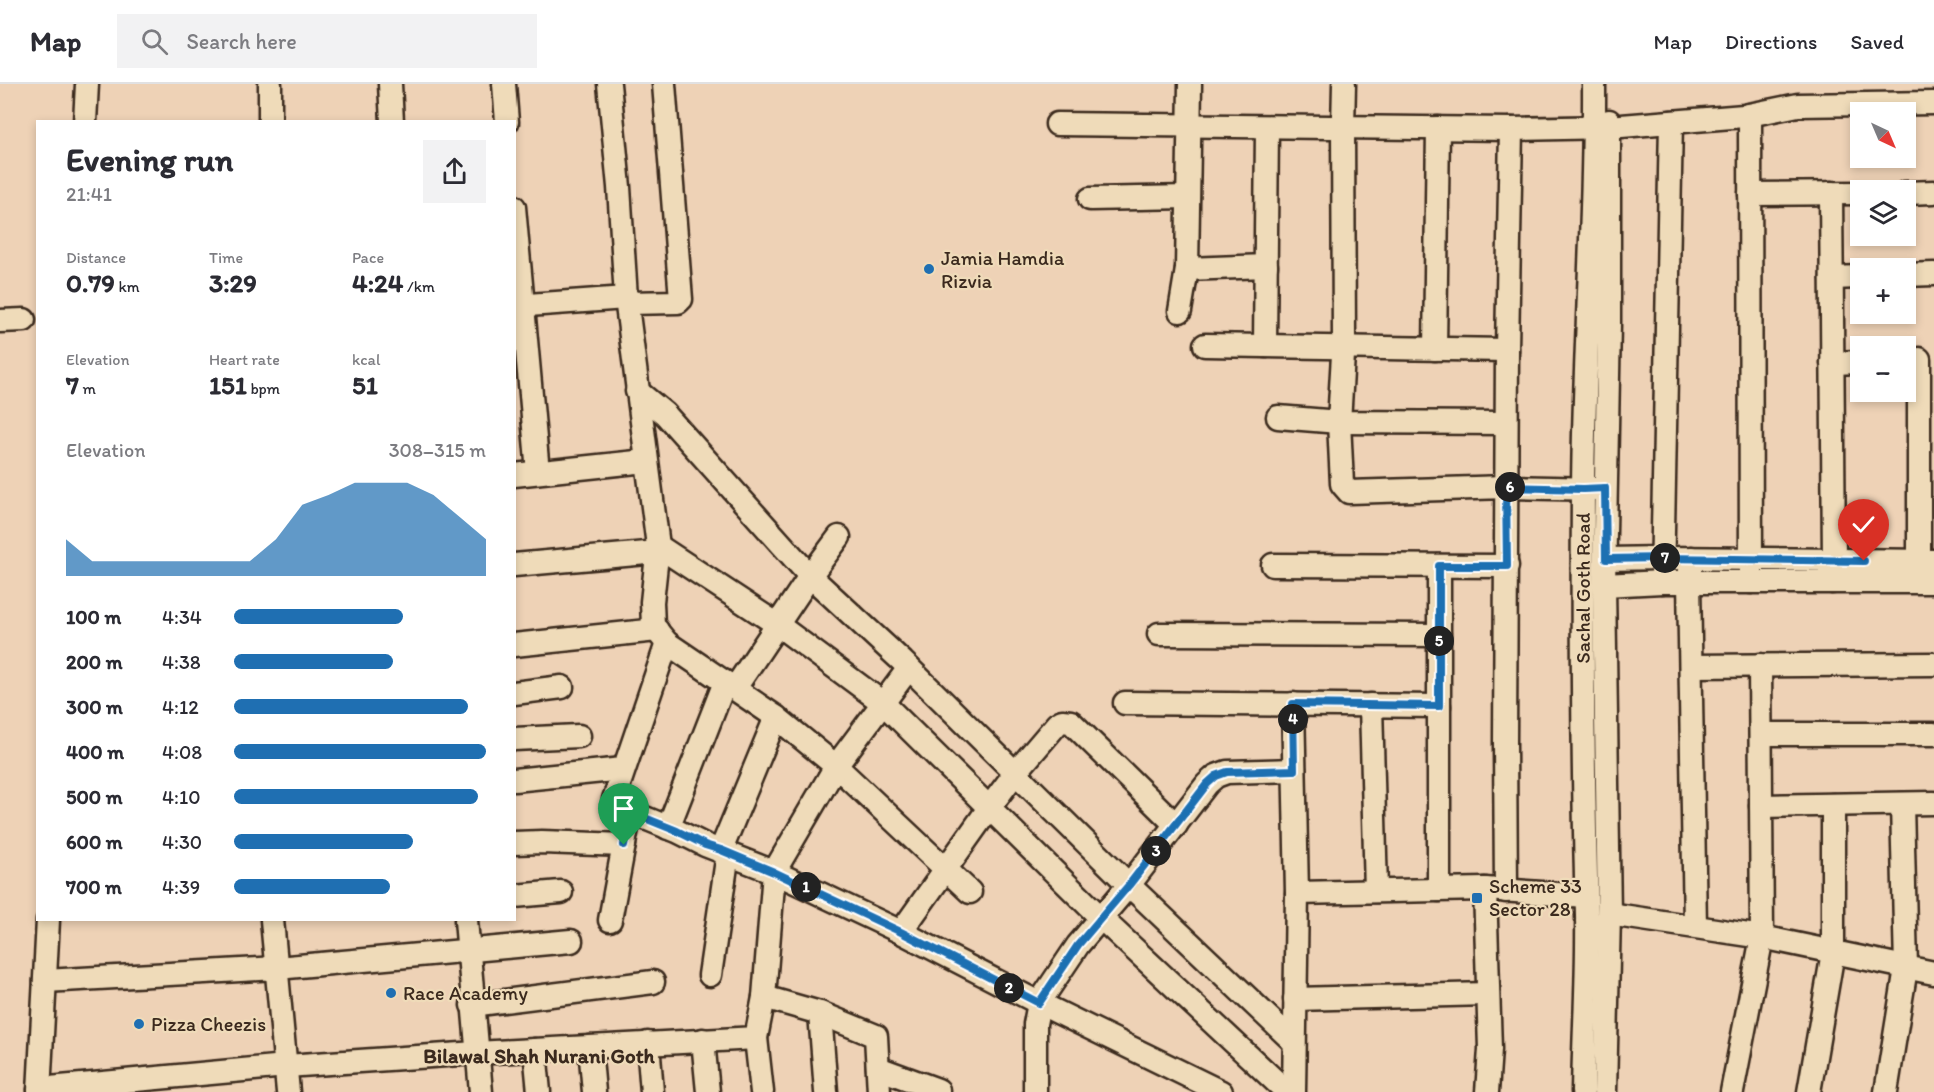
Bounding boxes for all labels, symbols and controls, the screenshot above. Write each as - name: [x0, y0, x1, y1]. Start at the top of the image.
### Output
- search box: [117, 14, 537, 68]
- text: Map: [30, 24, 81, 58]
- icon: search: [138, 25, 171, 58]
- text: Search here: [186, 28, 297, 55]
- text: Map: [1654, 29, 1692, 54]
- text: Directions: [1725, 29, 1817, 54]
- text: Saved: [1850, 29, 1904, 54]
- north arrow: [1850, 102, 1916, 168]
- map controls: [1850, 102, 1916, 402]
- text: Evening run: [66, 140, 233, 179]
- button: share: [423, 140, 486, 203]
- button: layers: [1850, 180, 1916, 246]
- text: 21:41: [66, 182, 112, 206]
- place label: Jamia Hamdia Rizvia: [941, 246, 1065, 293]
- text: Distance: [66, 248, 126, 267]
- text: Time: [209, 248, 243, 267]
- text: Pace: [352, 248, 384, 267]
- button: +: [1850, 258, 1916, 324]
- marker: Jamia Hamdia Rizvia: [922, 262, 936, 276]
- text: 0.79: [66, 267, 115, 299]
- text: 3:29: [209, 267, 257, 299]
- text: 4:24: [352, 267, 403, 299]
- text: km: [115, 277, 140, 296]
- text: /km: [403, 277, 435, 296]
- button: −: [1850, 336, 1916, 402]
- text: Elevation: [66, 350, 130, 369]
- text: Heart rate: [209, 350, 280, 369]
- text: kcal: [352, 350, 380, 369]
- text: 7: [66, 369, 79, 401]
- text: 151: [209, 369, 247, 401]
- text: 51: [352, 369, 378, 401]
- text: m: [79, 379, 96, 398]
- text: bpm: [247, 379, 280, 398]
- text: Elevation: [66, 438, 145, 462]
- text: 308–315 m: [389, 438, 486, 462]
- pin: 6: [1495, 472, 1525, 502]
- text: 6: [1506, 477, 1514, 496]
- pin: [1838, 499, 1889, 561]
- icon: check: [1847, 508, 1880, 541]
- street label: Sachal Goth Road: [1571, 512, 1595, 664]
- pin: 7: [1650, 543, 1680, 573]
- text: 7: [1661, 548, 1669, 567]
- text: 100 m: [66, 605, 121, 629]
- text: 4:34: [162, 605, 202, 629]
- pin: 5: [1424, 626, 1454, 656]
- text: 5: [1435, 631, 1443, 650]
- text: 200 m: [66, 650, 122, 674]
- text: 4:38: [162, 650, 201, 674]
- text: 300 m: [66, 695, 123, 719]
- text: 4:12: [162, 695, 199, 719]
- pin: 4: [1278, 704, 1308, 734]
- text: 4: [1288, 709, 1298, 728]
- text: 400 m: [66, 740, 124, 764]
- text: 4:08: [162, 740, 202, 764]
- pin: [598, 783, 649, 845]
- text: 500 m: [66, 785, 122, 809]
- text: 4:10: [162, 785, 201, 809]
- icon: arrive: [607, 792, 640, 825]
- text: 600 m: [66, 830, 123, 854]
- text: 4:30: [162, 830, 202, 854]
- pin: 3: [1141, 836, 1171, 866]
- text: 3: [1152, 841, 1160, 860]
- pin: 1: [791, 872, 821, 902]
- place label: Scheme 33 Sector 28: [1489, 874, 1582, 921]
- text: 700 m: [66, 875, 122, 899]
- text: 4:39: [162, 875, 200, 899]
- text: 1: [802, 877, 810, 896]
- marker: Scheme 33 Sector 28: [1470, 891, 1484, 905]
- pin: 2: [994, 973, 1024, 1003]
- text: 2: [1005, 978, 1013, 997]
- place label: Race Academy: [403, 981, 528, 1005]
- marker: Race Academy: [384, 986, 398, 1000]
- place label: Pizza Cheezis: [151, 1012, 266, 1036]
- marker: Pizza Cheezis: [132, 1017, 146, 1031]
- district label: Bilawal Shah Nurani Goth: [423, 1043, 656, 1068]

